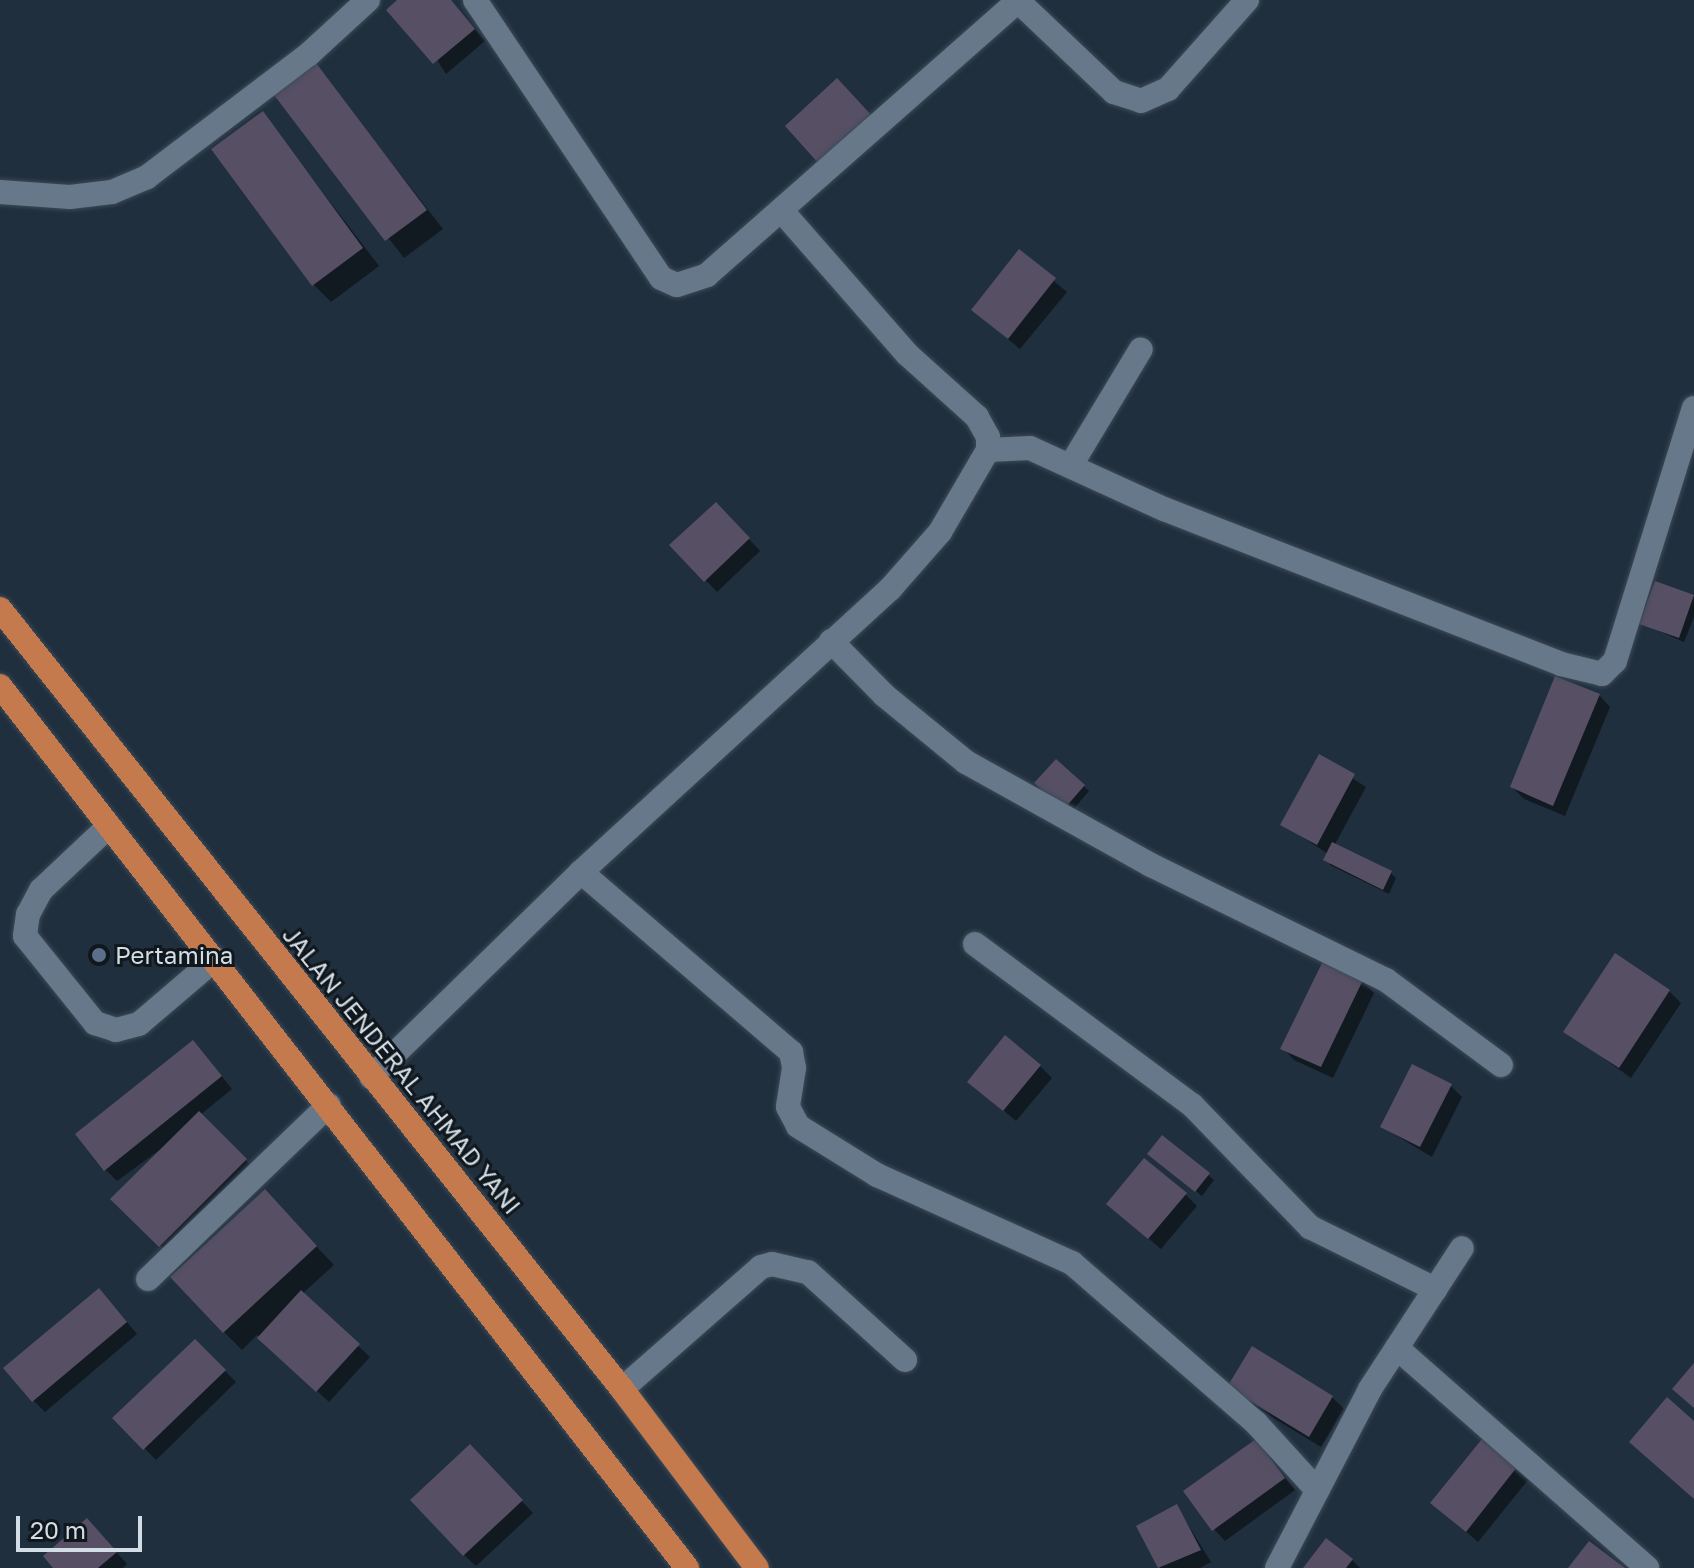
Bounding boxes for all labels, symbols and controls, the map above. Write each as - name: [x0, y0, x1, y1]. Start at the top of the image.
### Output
- street label: JALAN JENDERAL AHMAD YANI: [277, 920, 527, 1220]
- place label: Pertamina: [115, 941, 233, 969]
- marker: Pertamina: [90, 946, 108, 964]
- scale bar: [20, 1500, 146, 1550]
- text: 20 m: [30, 1515, 86, 1544]

